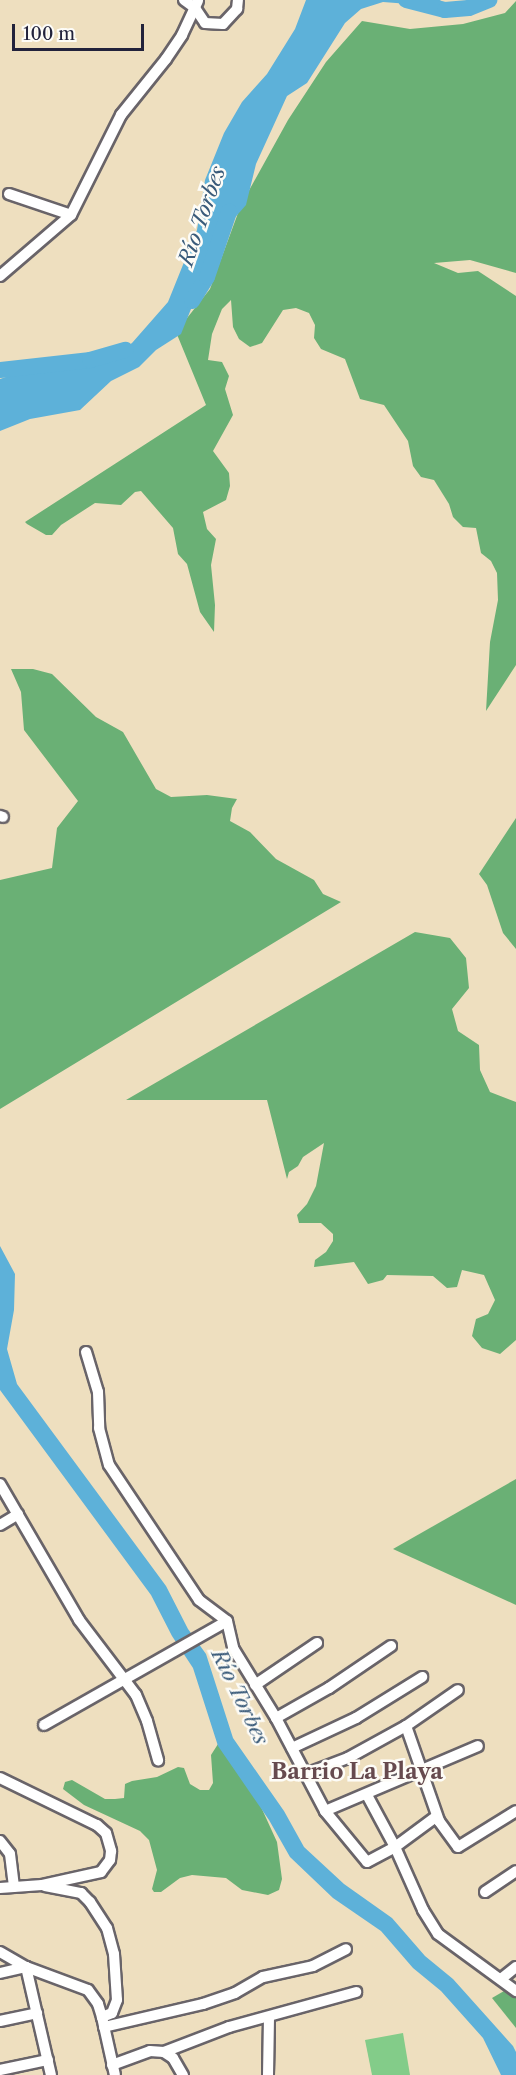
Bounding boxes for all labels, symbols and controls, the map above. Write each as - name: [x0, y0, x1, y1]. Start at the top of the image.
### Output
- scale bar: [15, 12, 147, 50]
- text: 100 m: [23, 23, 75, 45]
- water label: Río Torbes: [173, 163, 231, 269]
- water label: Río Torbes: [206, 1645, 274, 1749]
- district label: Barrio La Playa: [271, 1759, 443, 1785]

